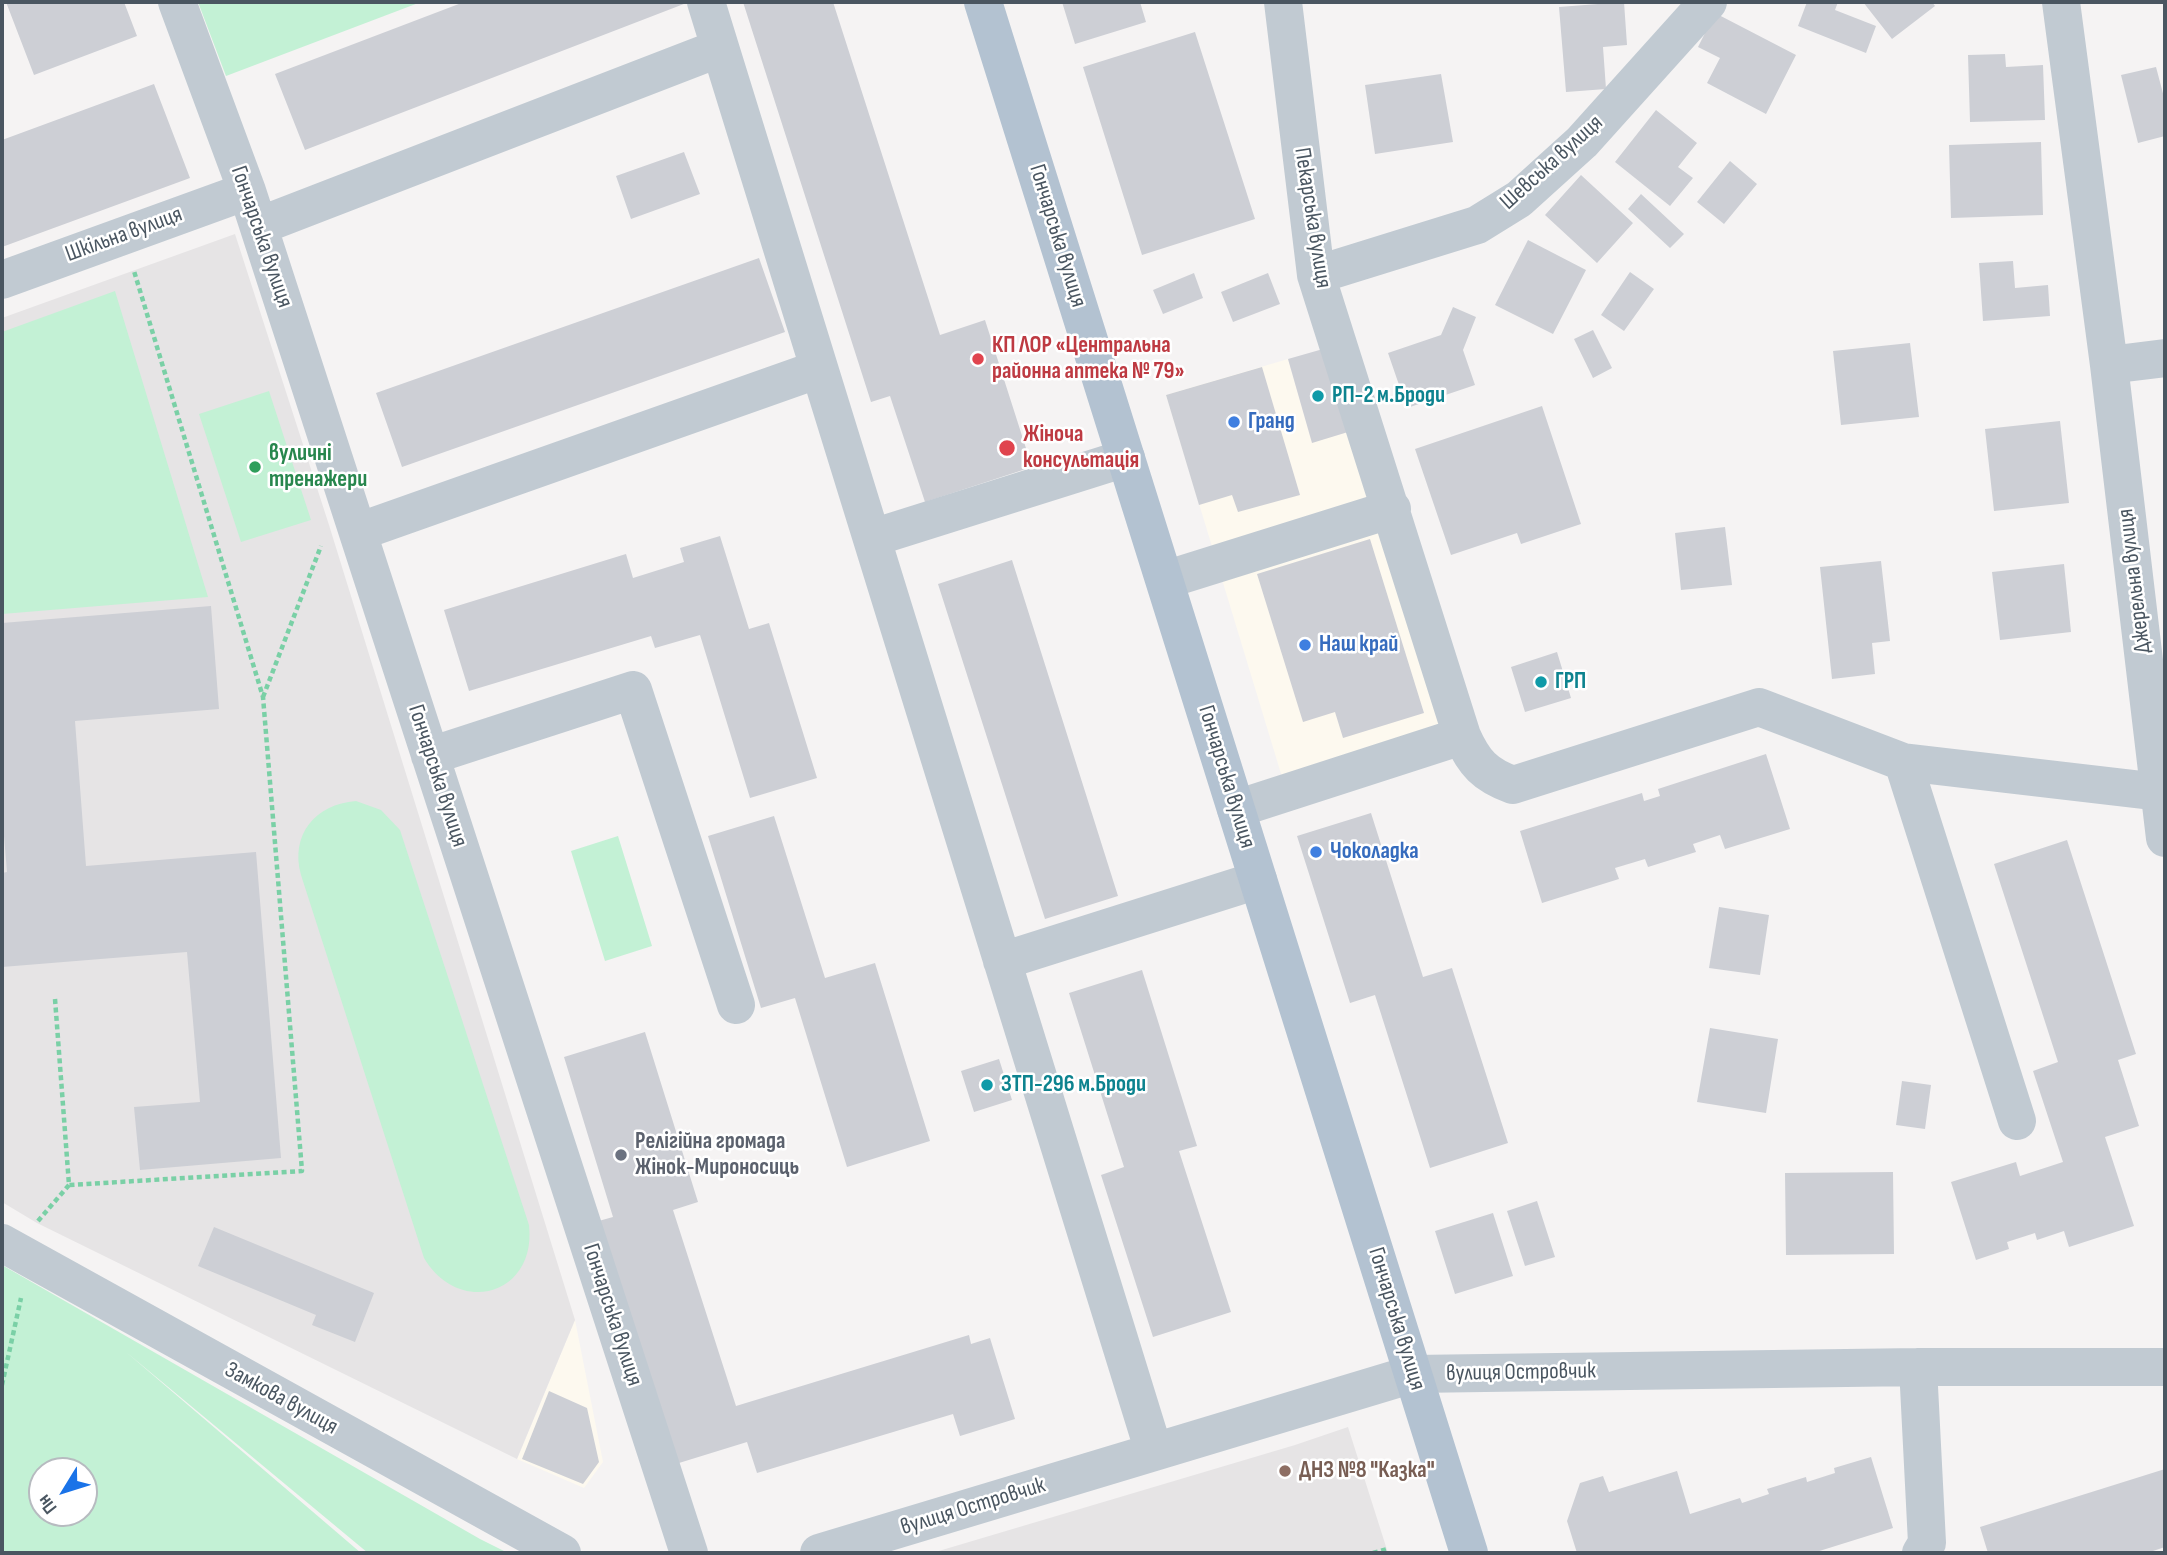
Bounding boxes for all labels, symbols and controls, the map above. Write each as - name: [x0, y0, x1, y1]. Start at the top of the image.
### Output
- street label: Шевська вулиця: [1495, 110, 1609, 216]
- street label: Пекарська вулиця: [1287, 146, 1337, 290]
- street label: Гончарська вулиця: [1022, 161, 1092, 311]
- street label: Гончарська вулиця: [224, 163, 298, 311]
- street label: Шкільна вулиця: [62, 201, 186, 269]
- place label: КП ЛОР «Центральна районна аптека № 79»: [992, 332, 1185, 386]
- marker: КП ЛОР «Центральна районна аптека № 79»: [970, 351, 986, 367]
- place label: РП-2 м.Броди: [1332, 382, 1445, 410]
- marker: РП-2 м.Броди: [1310, 388, 1326, 404]
- place label: Гранд: [1248, 408, 1295, 436]
- marker: Гранд: [1226, 414, 1242, 430]
- place label: Жіноча консультація: [1023, 421, 1139, 475]
- marker: Жіноча консультація: [997, 438, 1017, 458]
- place label: вуличні тренажери: [269, 440, 367, 494]
- marker: вуличні тренажери: [247, 459, 263, 475]
- street label: Джерельна вулиця: [2112, 507, 2158, 655]
- place label: Наш край: [1319, 631, 1398, 659]
- marker: Наш край: [1297, 637, 1313, 653]
- place label: ГРП: [1555, 668, 1586, 696]
- marker: ГРП: [1533, 674, 1549, 690]
- street label: Гончарська вулиця: [401, 702, 473, 850]
- street label: Гончарська вулиця: [1191, 702, 1261, 852]
- place label: Чоколадка: [1330, 838, 1419, 866]
- marker: Чоколадка: [1308, 844, 1324, 860]
- place label: ЗТП-296 м.Броди: [1001, 1071, 1146, 1099]
- marker: ЗТП-296 м.Броди: [979, 1077, 995, 1093]
- place label: Релігійна громада Жінок-Мироносиць: [635, 1128, 799, 1182]
- marker: Релігійна громада Жінок-Мироносиць: [613, 1147, 629, 1163]
- street label: Гончарська вулиця: [576, 1241, 648, 1389]
- street label: Гончарська вулиця: [1361, 1244, 1431, 1394]
- street label: Замкова вулиця: [220, 1357, 342, 1441]
- street label: вулиця Островчик: [1446, 1358, 1596, 1388]
- north arrow: [28, 1457, 98, 1527]
- place label: ДНЗ №8 "Казка": [1299, 1457, 1435, 1485]
- marker: ДНЗ №8 "Казка": [1277, 1463, 1293, 1479]
- street label: вулиця Островчик: [897, 1472, 1049, 1542]
- text: Пн: [33, 1490, 62, 1518]

